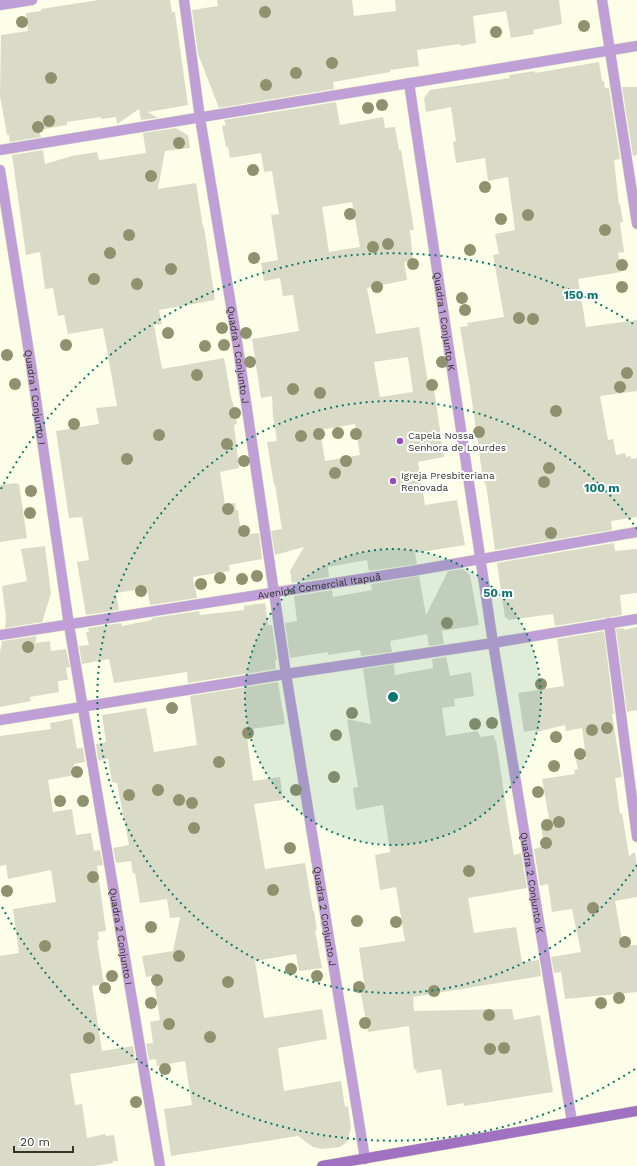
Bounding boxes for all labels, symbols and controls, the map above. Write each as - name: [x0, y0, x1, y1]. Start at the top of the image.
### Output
- street label: Quadra 1 Conjunto K: [432, 271, 458, 372]
- text: 150 m: [564, 288, 598, 302]
- street label: Quadra 1 Conjunto J: [226, 305, 252, 404]
- street label: Quadra 1 Conjunto I: [23, 349, 48, 446]
- place label: Capela Nossa Senhora de Lourdes: [408, 430, 506, 453]
- marker: Capela Nossa Senhora de Lourdes: [395, 436, 405, 446]
- place label: Igreja Presbiteriana Renovada: [401, 470, 495, 493]
- marker: Igreja Presbiteriana Renovada: [388, 476, 398, 486]
- text: 100 m: [584, 481, 620, 495]
- street label: Avenida Comercial Itapuã: [257, 570, 382, 600]
- text: 50 m: [483, 586, 513, 600]
- centre of rings: [386, 690, 400, 704]
- street label: Quadra 2 Conjunto K: [519, 831, 546, 934]
- street label: Quadra 2 Conjunto J: [312, 865, 339, 967]
- street label: Quadra 2 Conjunto I: [108, 887, 135, 986]
- scale bar: [14, 1128, 73, 1154]
- text: 20 m: [20, 1135, 50, 1149]

